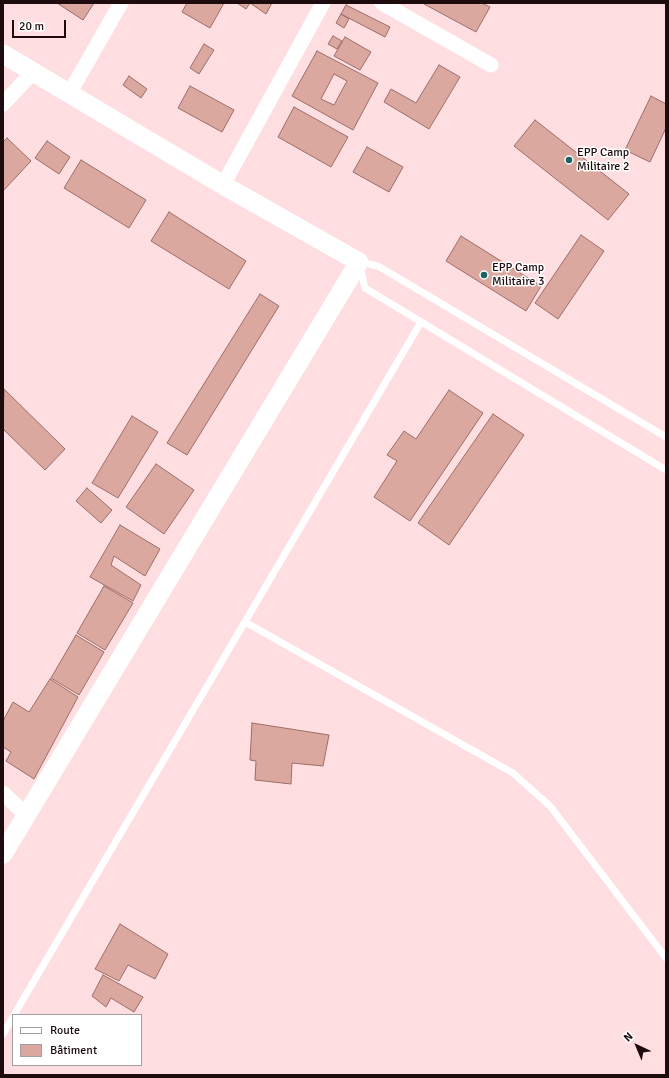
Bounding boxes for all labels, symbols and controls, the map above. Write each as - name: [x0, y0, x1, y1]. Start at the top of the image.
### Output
- scale bar: [14, 12, 68, 38]
- text: 20 m: [19, 19, 44, 34]
- place label: EPP Camp Militaire 2: [577, 146, 629, 174]
- marker: EPP Camp Militaire 2: [564, 155, 574, 165]
- place label: EPP Camp Militaire 3: [492, 261, 544, 289]
- marker: EPP Camp Militaire 3: [479, 270, 489, 280]
- legend: [12, 1014, 142, 1066]
- text: Route: [50, 1023, 80, 1038]
- north arrow: [617, 1026, 657, 1066]
- text: N: [621, 1030, 636, 1044]
- text: Bâtiment: [50, 1043, 97, 1058]

